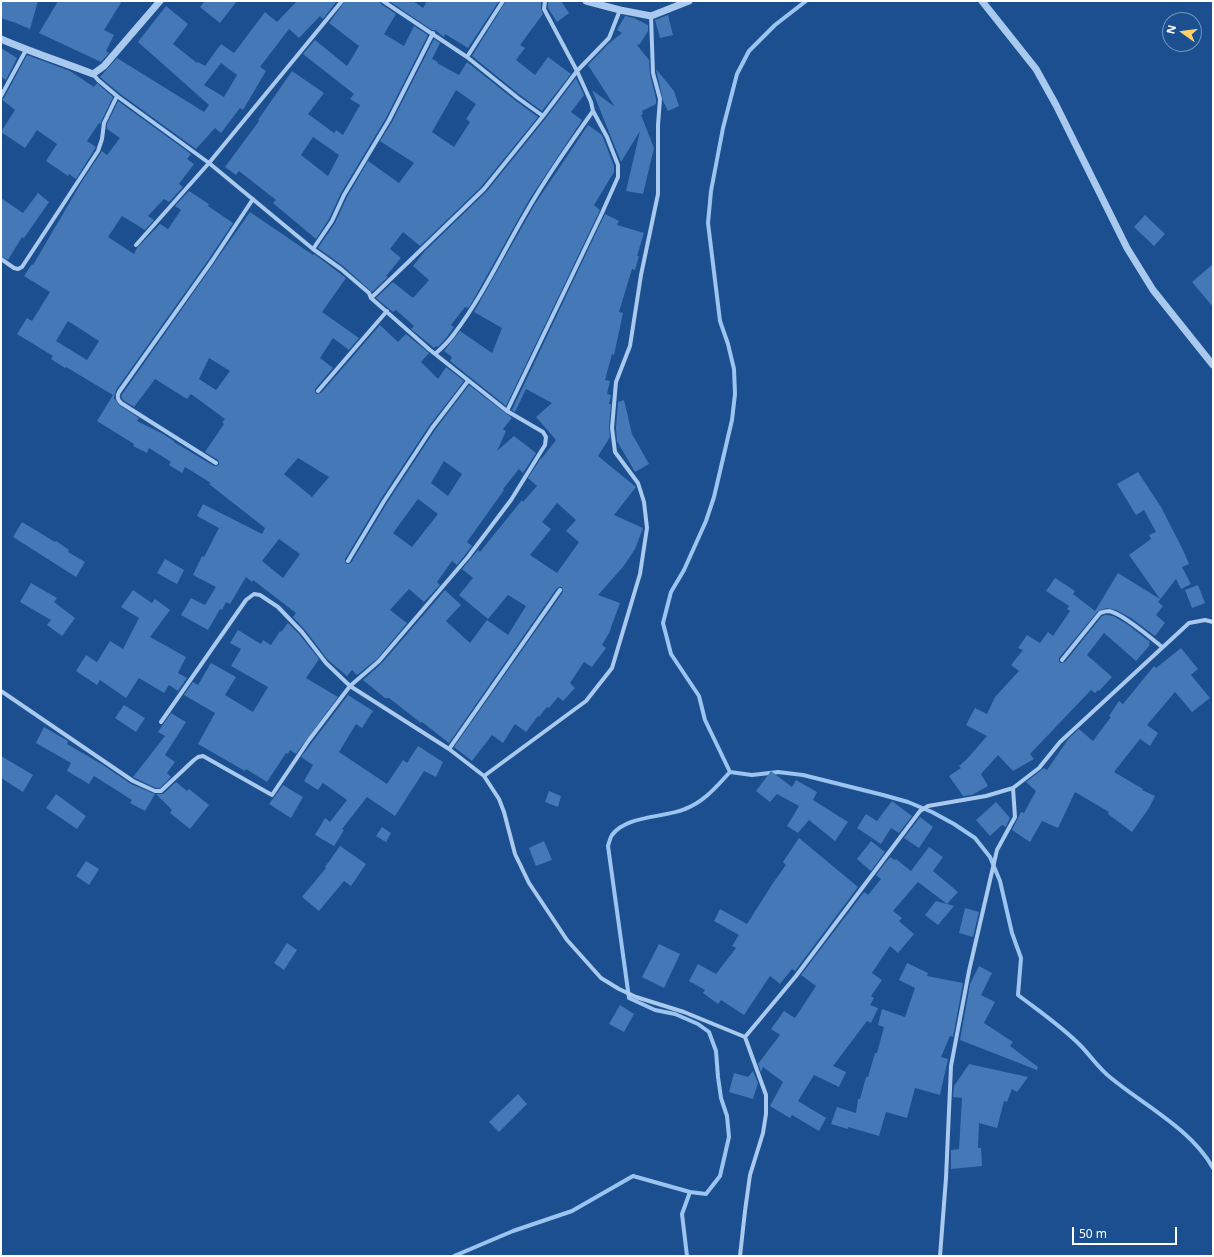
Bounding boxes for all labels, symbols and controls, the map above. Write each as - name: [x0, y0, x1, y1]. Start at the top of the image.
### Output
- north arrow: [1162, 12, 1202, 52]
- text: N: [1162, 23, 1179, 35]
- scale bar: [1074, 1219, 1179, 1245]
- text: 50 m: [1079, 1225, 1107, 1242]

